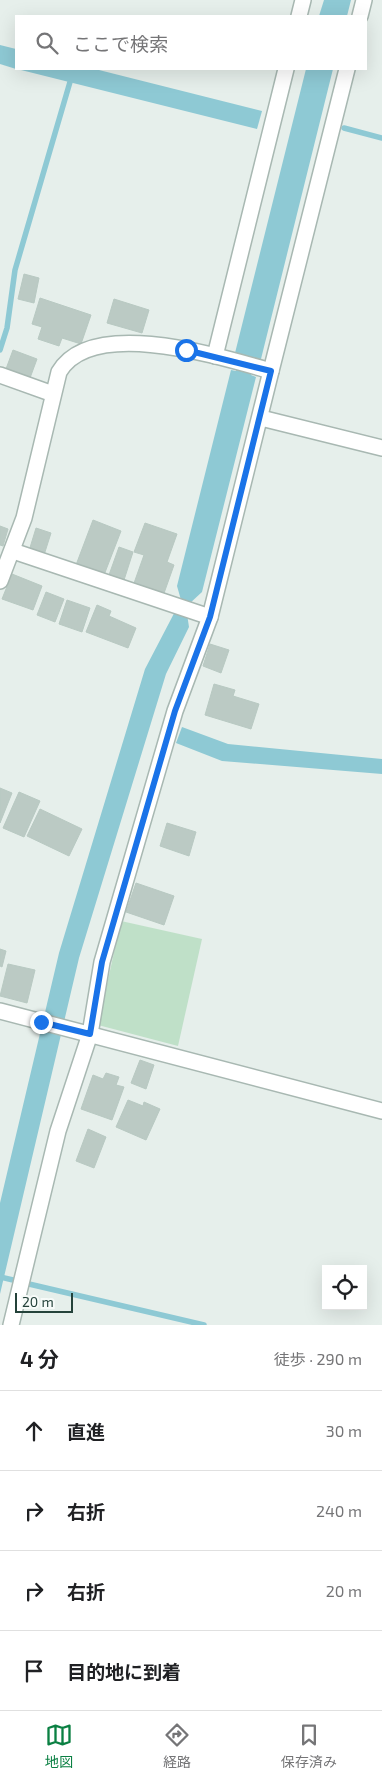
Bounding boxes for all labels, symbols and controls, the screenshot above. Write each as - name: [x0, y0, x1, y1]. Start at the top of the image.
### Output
- search box: [15, 15, 367, 70]
- icon: search: [33, 29, 61, 57]
- text: ここで検索: [73, 32, 168, 55]
- route start: [175, 339, 198, 362]
- route end: [30, 1011, 53, 1034]
- map controls: [322, 1265, 367, 1310]
- button: locate: [322, 1265, 367, 1310]
- scale bar: [15, 1290, 72, 1313]
- text: 20 m: [22, 1293, 54, 1310]
- text: 4 分: [20, 1346, 59, 1371]
- text: 徒歩 · 290 m: [274, 1349, 362, 1368]
- icon: ahead: [20, 1417, 48, 1445]
- text: 直進: [67, 1420, 105, 1443]
- text: 30 m: [326, 1421, 362, 1440]
- icon: right: [20, 1497, 48, 1525]
- text: 右折: [67, 1500, 105, 1523]
- text: 240 m: [316, 1501, 362, 1520]
- icon: right: [20, 1577, 48, 1605]
- text: 右折: [67, 1580, 105, 1603]
- text: 20 m: [326, 1581, 362, 1600]
- icon: arrive: [20, 1657, 48, 1685]
- text: 目的地に到着: [67, 1660, 181, 1683]
- tab: 地図: [45, 1721, 73, 1771]
- tab: 経路: [163, 1721, 191, 1771]
- tab: 保存済み: [281, 1721, 337, 1771]

